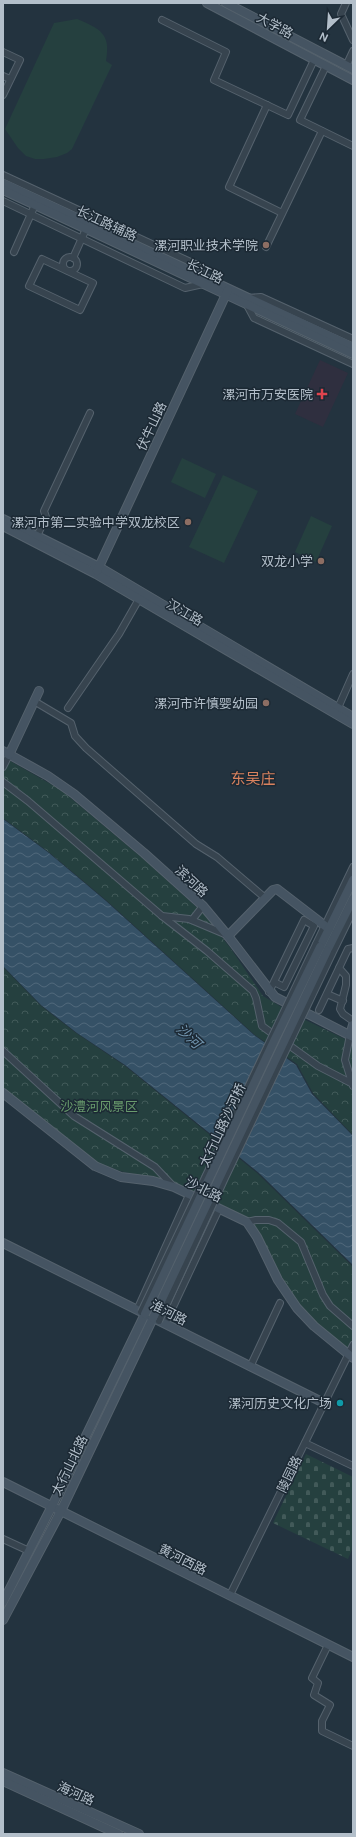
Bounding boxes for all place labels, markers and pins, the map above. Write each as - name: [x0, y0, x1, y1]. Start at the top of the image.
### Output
- place label: 漯河职业技术学院: [154, 237, 258, 254]
- marker: 漯河职业技术学院: [261, 240, 271, 250]
- place label: 漯河市万安医院: [222, 386, 313, 403]
- marker: 漯河市万安医院: [316, 388, 328, 400]
- place label: 漯河市第二实验中学双龙校区: [11, 514, 180, 531]
- marker: 漯河市第二实验中学双龙校区: [183, 517, 193, 527]
- place label: 双龙小学: [261, 553, 313, 570]
- marker: 双龙小学: [316, 556, 326, 566]
- place label: 漯河市许慎婴幼园: [154, 695, 258, 712]
- marker: 漯河市许慎婴幼园: [261, 698, 271, 708]
- place label: 漯河历史文化广场: [228, 1395, 332, 1412]
- marker: 漯河历史文化广场: [335, 1398, 345, 1408]

